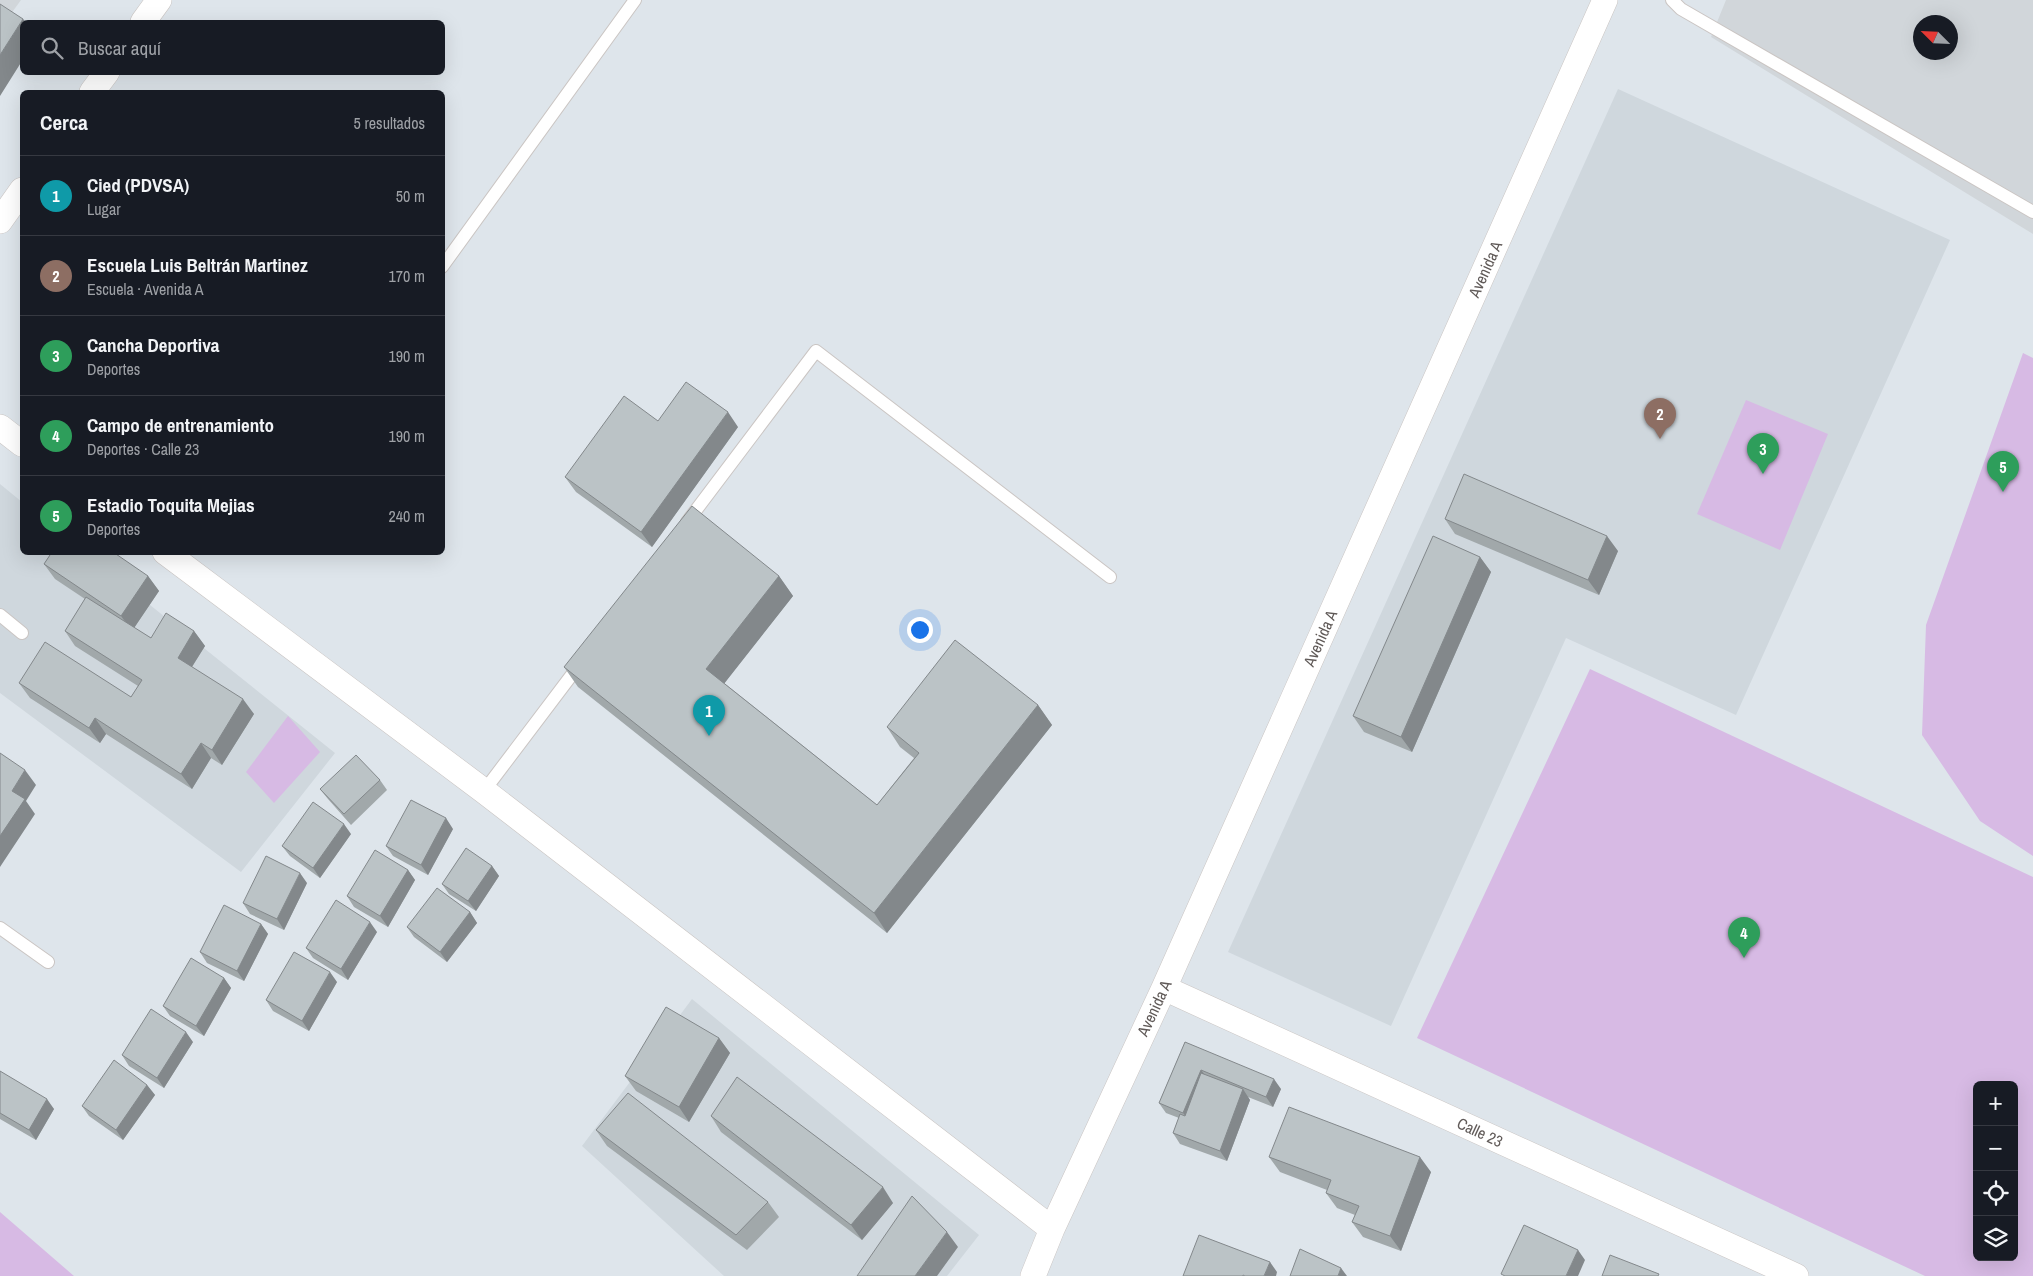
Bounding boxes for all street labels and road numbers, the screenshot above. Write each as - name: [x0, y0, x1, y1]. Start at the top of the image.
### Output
- street label: Avenida A: [1462, 237, 1507, 302]
- street label: Avenida A: [1297, 606, 1342, 671]
- street label: Avenida A: [1131, 976, 1177, 1041]
- street label: Calle 23: [1454, 1112, 1506, 1152]

